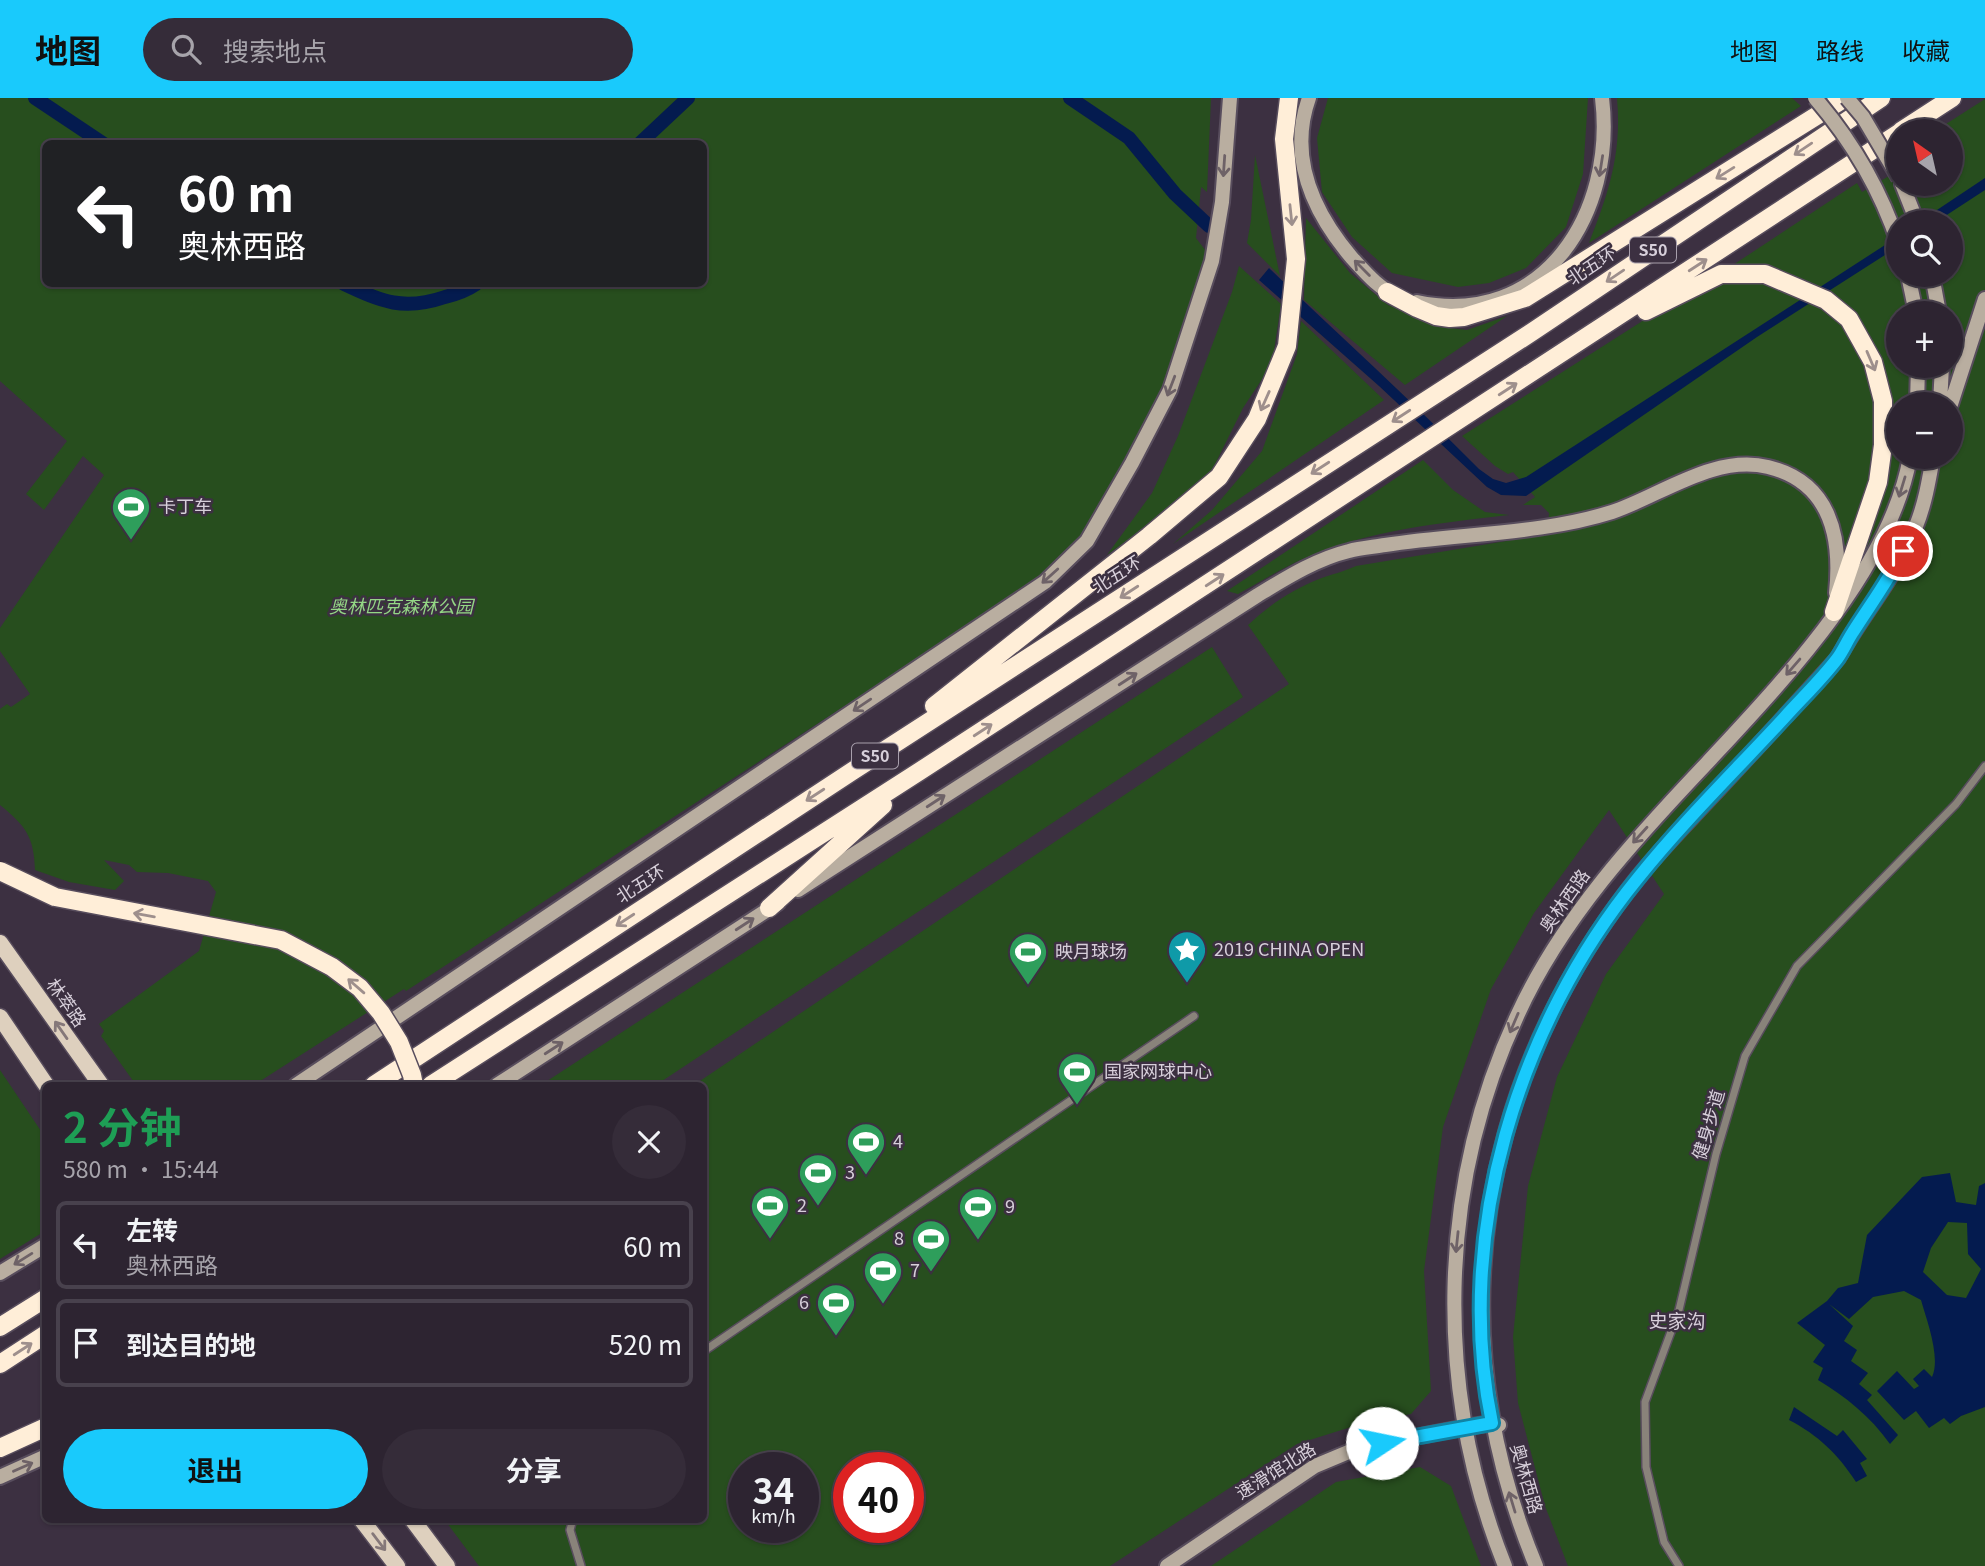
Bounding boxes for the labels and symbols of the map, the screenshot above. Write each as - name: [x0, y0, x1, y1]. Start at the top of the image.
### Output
- north arrow: [1886, 119, 1964, 196]
- one-way arrow: [1794, 142, 1813, 156]
- one-way arrow: [1217, 154, 1230, 177]
- one-way arrow: [1594, 154, 1607, 177]
- one-way arrow: [1715, 166, 1735, 180]
- one-way arrow: [1285, 203, 1298, 225]
- street label: 北五环: [1561, 238, 1621, 290]
- road number: S50: [1630, 238, 1676, 262]
- one-way arrow: [1688, 258, 1708, 272]
- one-way arrow: [1353, 260, 1370, 277]
- one-way arrow: [1605, 269, 1625, 283]
- one-way arrow: [1865, 350, 1878, 371]
- one-way arrow: [1163, 374, 1176, 396]
- one-way arrow: [1497, 382, 1517, 396]
- one-way arrow: [1258, 390, 1271, 412]
- one-way arrow: [1392, 409, 1412, 423]
- one-way arrow: [1311, 461, 1330, 475]
- one-way arrow: [1895, 476, 1908, 498]
- sports icon: 卡丁车: [110, 486, 152, 541]
- place label: 卡丁车: [158, 492, 212, 518]
- pin: [1873, 521, 1933, 581]
- street label: 北五环: [1086, 548, 1146, 599]
- one-way arrow: [1042, 568, 1059, 585]
- one-way arrow: [1205, 572, 1224, 587]
- one-way arrow: [1120, 584, 1139, 599]
- park label: 奥林匹克森林公园: [329, 592, 476, 618]
- one-way arrow: [1785, 657, 1801, 675]
- one-way arrow: [1118, 671, 1137, 686]
- one-way arrow: [853, 698, 873, 712]
- one-way arrow: [973, 723, 992, 738]
- road number: S50: [852, 744, 898, 768]
- one-way arrow: [806, 788, 825, 803]
- one-way arrow: [926, 794, 946, 808]
- one-way arrow: [1632, 826, 1649, 843]
- street label: 北五环: [610, 857, 670, 908]
- street label: 奥林西路: [1532, 863, 1595, 937]
- one-way arrow: [133, 907, 156, 921]
- one-way arrow: [615, 914, 635, 928]
- one-way arrow: [735, 917, 754, 931]
- place icon: 2019 CHINA OPEN: [1166, 929, 1208, 984]
- sports icon: 映月球场: [1007, 931, 1049, 986]
- place label: 2019 CHINA OPEN: [1214, 935, 1364, 961]
- place label: 映月球场: [1055, 937, 1127, 963]
- street label: 林萃路: [42, 972, 94, 1031]
- one-way arrow: [347, 978, 365, 994]
- one-way arrow: [1507, 1012, 1520, 1033]
- one-way arrow: [54, 1021, 68, 1040]
- one-way arrow: [544, 1041, 563, 1055]
- sports icon: 国家网球中心: [1056, 1051, 1098, 1106]
- place label: 国家网球中心: [1104, 1057, 1212, 1083]
- street label: 健身步道: [1685, 1086, 1729, 1163]
- sports icon: 4: [845, 1121, 887, 1176]
- place label: 4: [893, 1127, 903, 1153]
- sports icon: 3: [797, 1152, 839, 1207]
- place label: 3: [845, 1158, 855, 1184]
- sports icon: 2: [749, 1185, 791, 1240]
- sports icon: 9: [957, 1186, 999, 1241]
- place label: 2: [797, 1191, 807, 1217]
- place label: 9: [1005, 1192, 1015, 1218]
- sports icon: 8: [910, 1218, 952, 1273]
- place label: 8: [894, 1224, 904, 1250]
- one-way arrow: [1450, 1230, 1463, 1253]
- sports icon: 7: [862, 1250, 904, 1305]
- one-way arrow: [13, 1252, 33, 1266]
- place label: 7: [910, 1256, 920, 1282]
- sports icon: 6: [815, 1282, 857, 1337]
- place label: 6: [799, 1288, 809, 1314]
- district label: 史家沟: [1648, 1306, 1706, 1333]
- one-way arrow: [13, 1342, 32, 1357]
- position arrow: [1345, 1406, 1419, 1480]
- street label: 速滑馆北路: [1230, 1434, 1320, 1504]
- street label: 奥林西路: [1506, 1440, 1550, 1517]
- speed limit sign: 40: [833, 1452, 924, 1543]
- one-way arrow: [12, 1460, 33, 1473]
- one-way arrow: [1505, 1491, 1518, 1513]
- one-way arrow: [372, 1533, 387, 1551]

